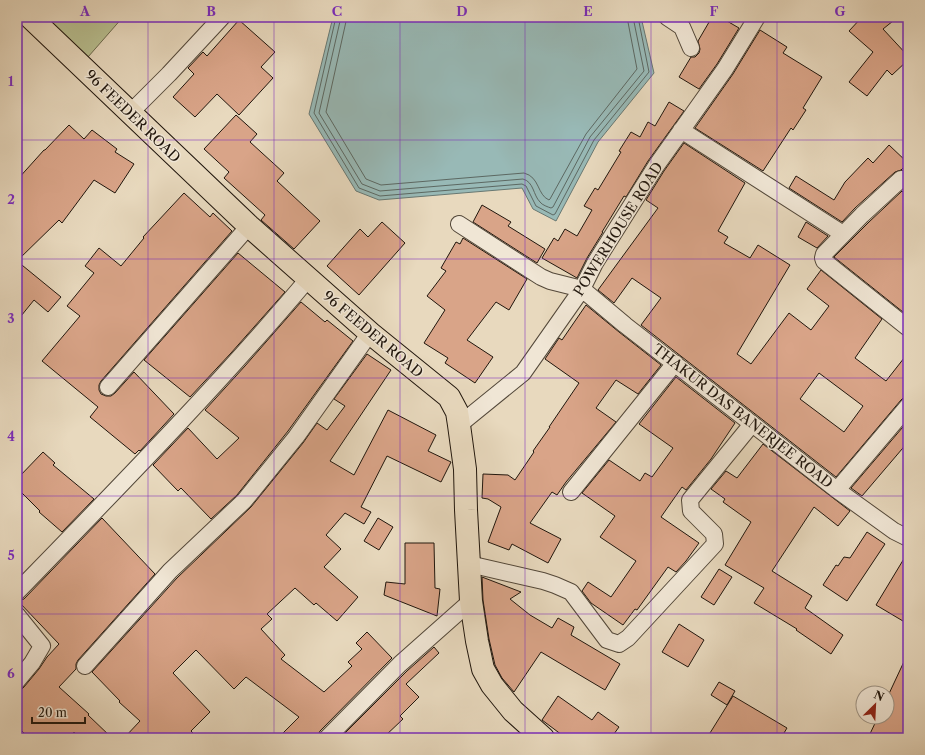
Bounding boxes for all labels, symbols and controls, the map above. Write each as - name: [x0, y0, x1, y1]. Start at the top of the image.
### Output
- text: A: [79, 3, 91, 19]
- text: B: [206, 3, 216, 19]
- text: C: [332, 3, 342, 19]
- text: D: [456, 3, 468, 19]
- text: E: [583, 3, 593, 19]
- text: F: [710, 3, 719, 19]
- text: G: [834, 3, 846, 19]
- street label: 96 FEEDER ROAD: [82, 66, 184, 166]
- text: 1: [8, 73, 14, 89]
- street label: POWERHOUSE ROAD: [569, 159, 667, 299]
- text: 2: [7, 191, 15, 207]
- street label: 96 FEEDER ROAD: [319, 287, 427, 381]
- text: 3: [7, 310, 15, 326]
- street label: THAKUR DAS BANERJEE ROAD: [649, 340, 837, 492]
- text: 4: [7, 428, 15, 444]
- text: 5: [7, 547, 15, 563]
- text: 6: [7, 665, 15, 681]
- north arrow: [855, 685, 895, 725]
- text: N: [872, 688, 887, 704]
- scale bar: [32, 699, 85, 725]
- text: 20 m: [38, 705, 67, 720]

